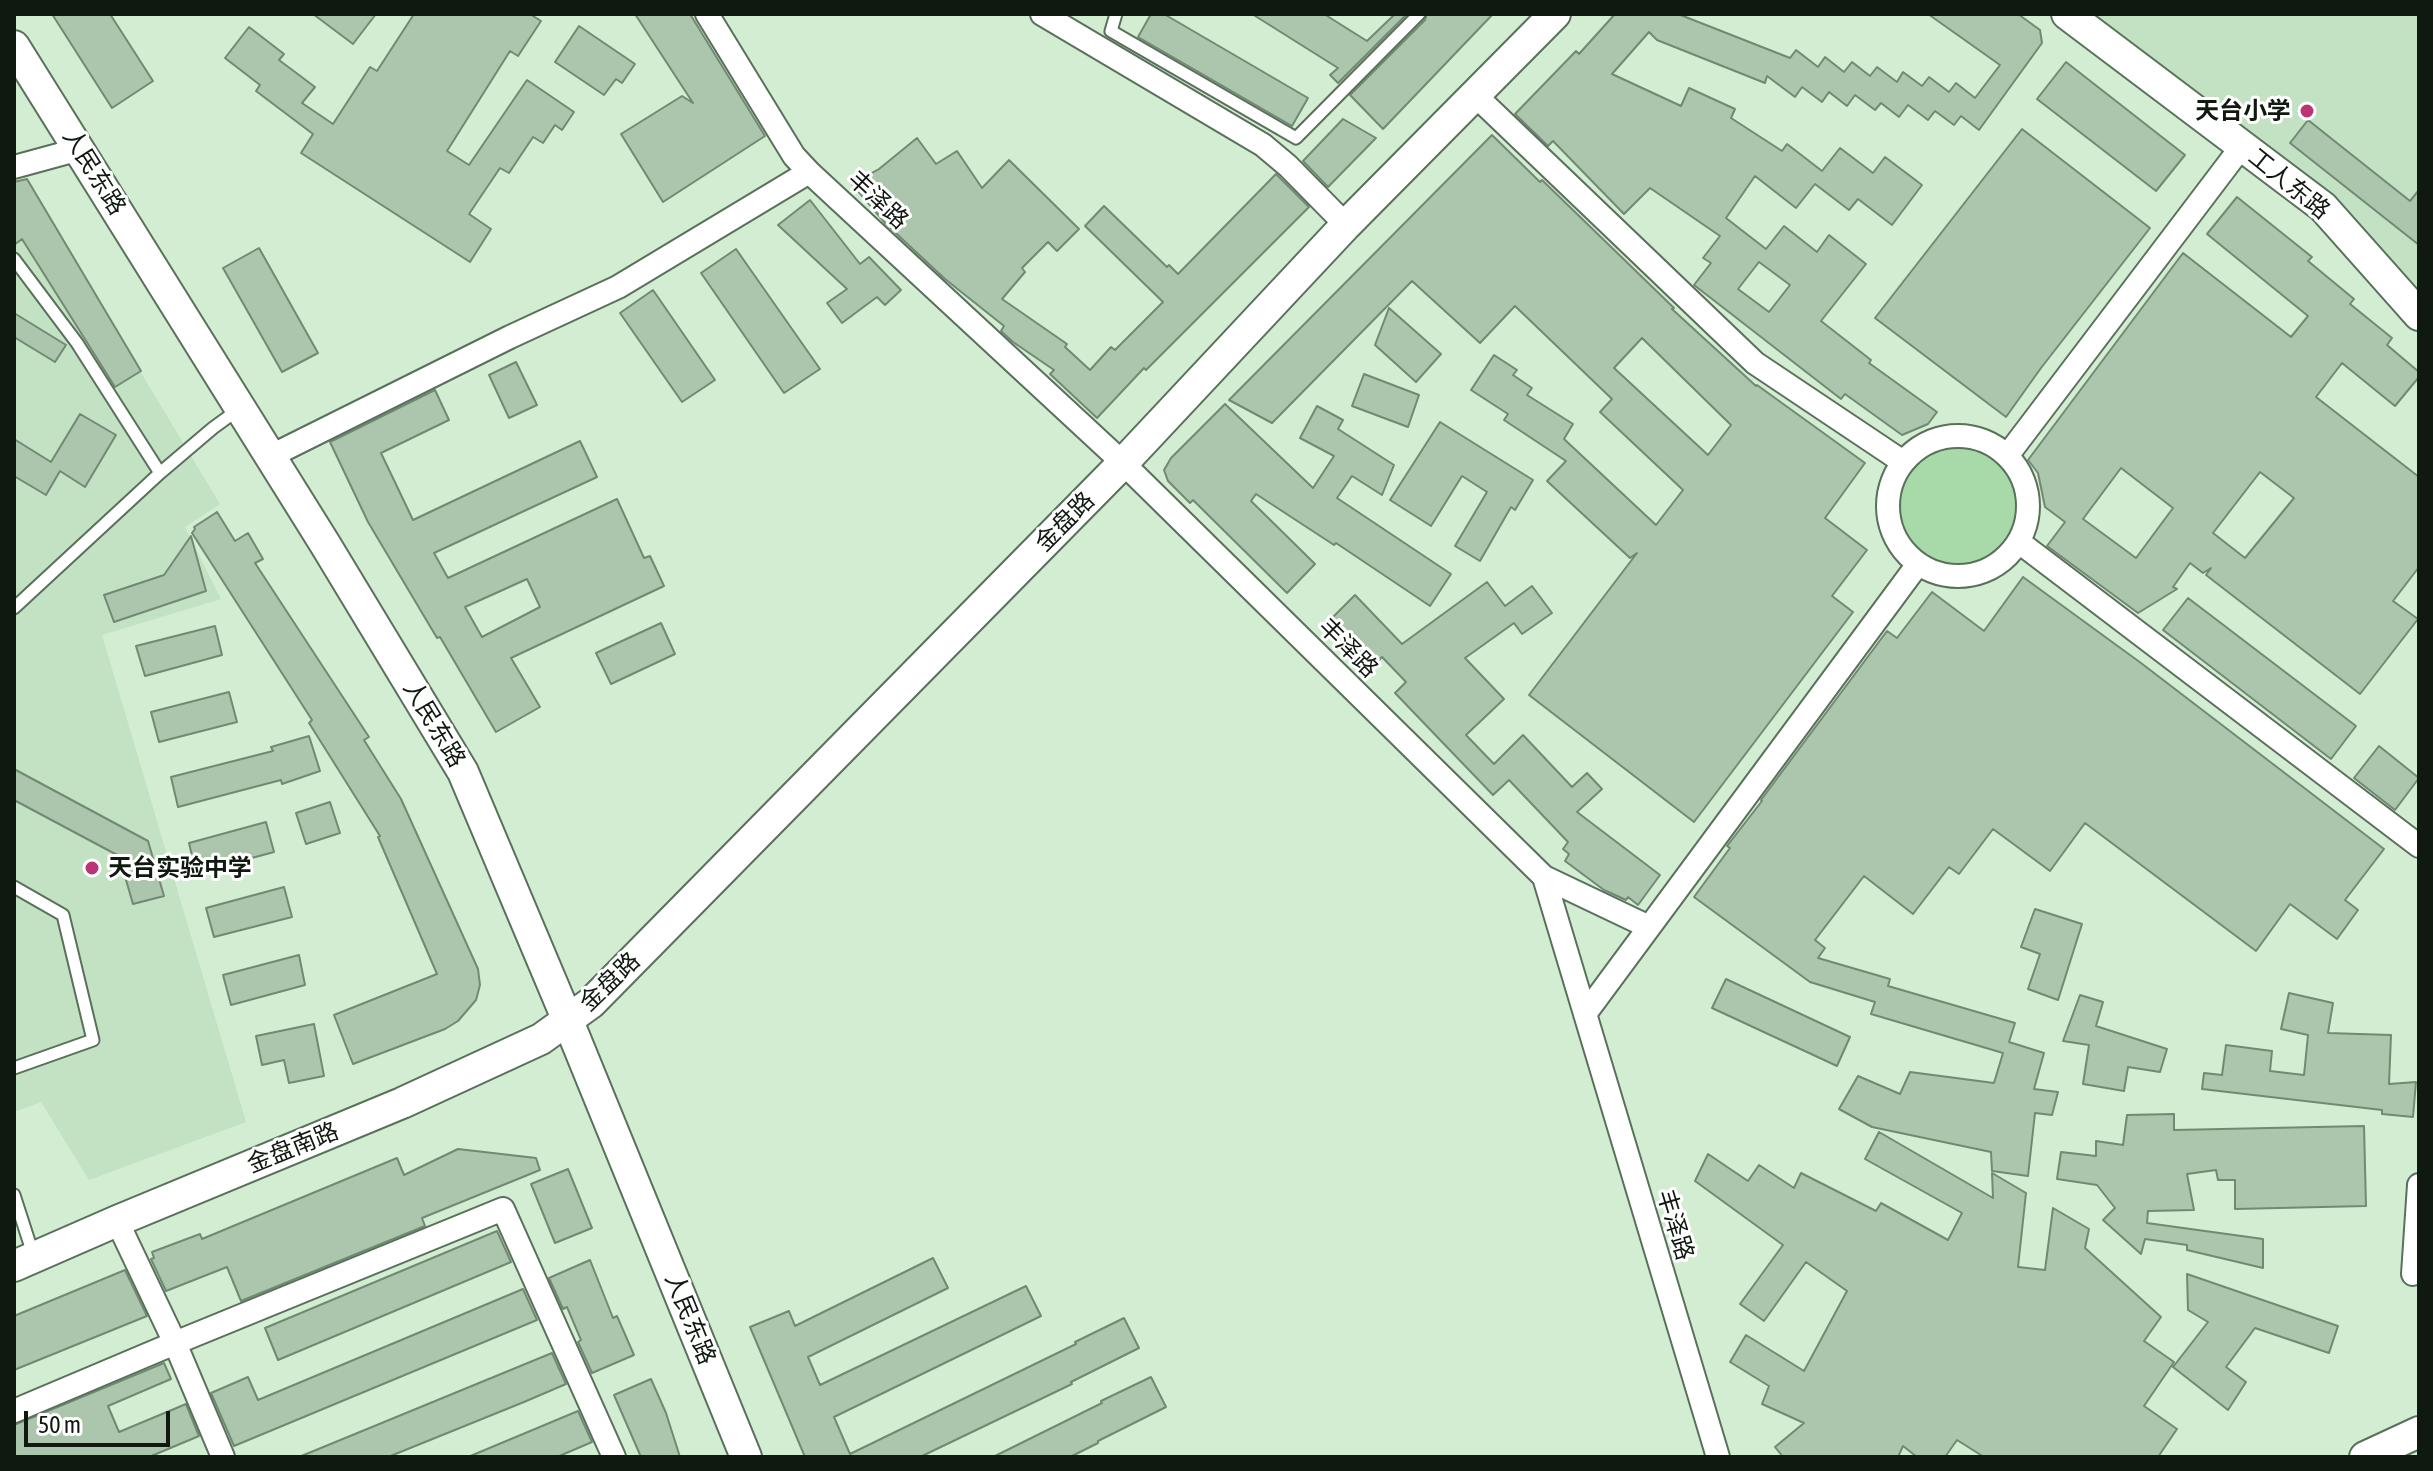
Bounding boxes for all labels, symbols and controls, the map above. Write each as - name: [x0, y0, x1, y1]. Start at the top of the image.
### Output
- place label: 天台小学: [2195, 97, 2291, 125]
- marker: 天台小学: [2298, 102, 2316, 120]
- street label: 人民东路: [56, 124, 132, 220]
- street label: 工人东路: [2243, 143, 2335, 225]
- street label: 丰泽路: [842, 165, 914, 235]
- street label: 金盘路: [1029, 486, 1101, 558]
- street label: 丰泽路: [1312, 612, 1384, 684]
- street label: 人民东路: [397, 675, 471, 773]
- place label: 天台实验中学: [108, 854, 252, 882]
- marker: 天台实验中学: [83, 859, 101, 877]
- street label: 金盘路: [574, 947, 646, 1017]
- street label: 金盘南路: [243, 1117, 343, 1179]
- street label: 丰泽路: [1651, 1186, 1699, 1264]
- street label: 人民东路: [659, 1269, 721, 1369]
- scale bar: [28, 1395, 174, 1445]
- text: 50 m: [38, 1411, 81, 1438]

